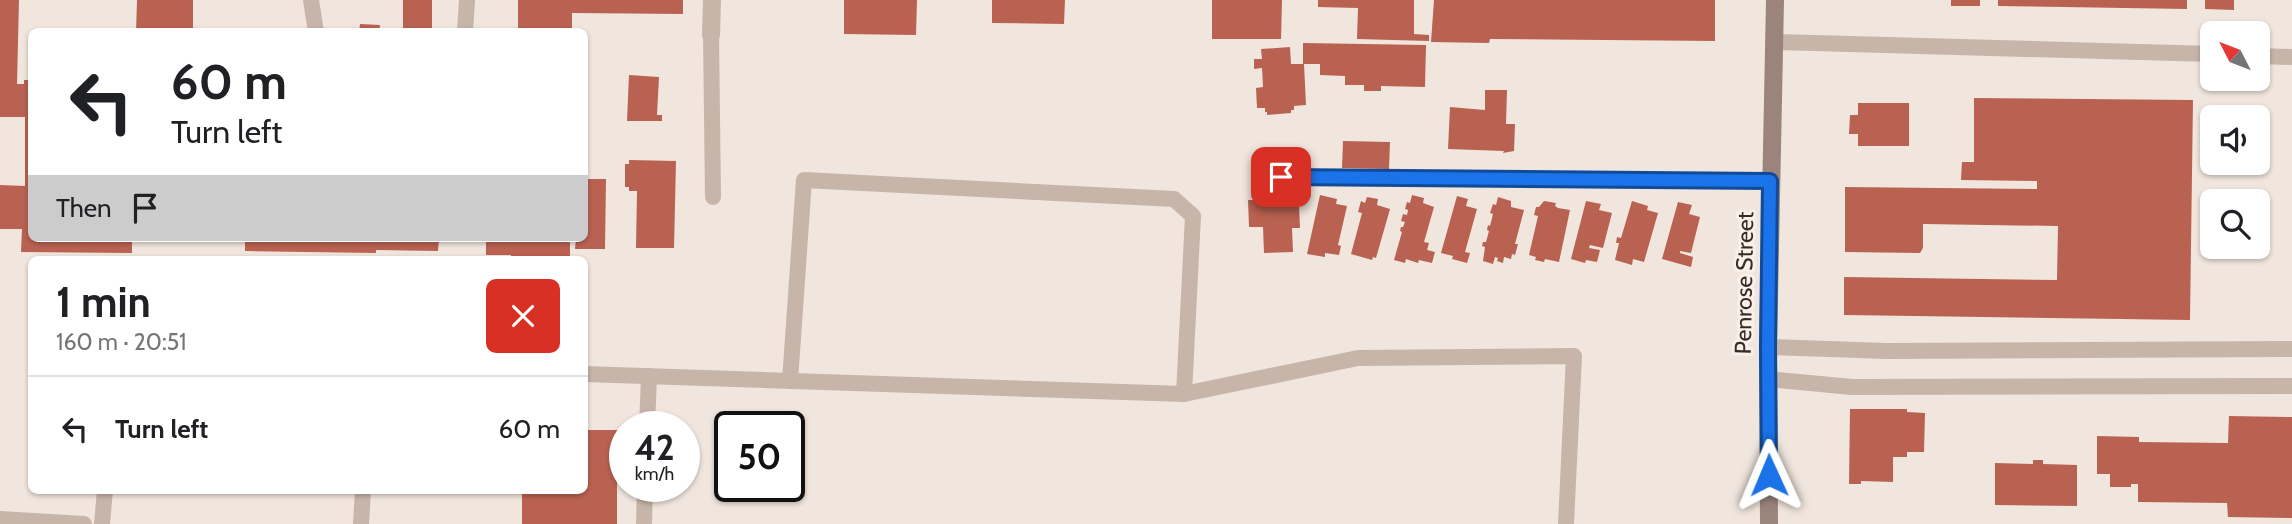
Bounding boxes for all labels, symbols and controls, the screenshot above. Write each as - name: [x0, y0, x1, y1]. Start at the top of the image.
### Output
- north arrow: [2200, 21, 2270, 91]
- map controls: [2200, 21, 2270, 259]
- text: 60 m: [171, 52, 287, 111]
- icon: left: [56, 56, 147, 147]
- button: sound: [2200, 105, 2270, 175]
- text: Turn left: [171, 112, 282, 151]
- pin: [1251, 147, 1311, 207]
- icon: arrive: [1262, 158, 1300, 196]
- icon: arrive: [126, 189, 164, 227]
- button: search: [2200, 189, 2270, 259]
- text: Then: [56, 192, 112, 224]
- street label: Penrose Street: [1729, 211, 1759, 355]
- text: 1 min: [56, 276, 151, 328]
- button: close: [486, 279, 560, 353]
- text: 160 m · 20:51: [56, 328, 187, 356]
- icon: left: [56, 410, 94, 448]
- speed limit sign: 50: [714, 411, 805, 502]
- text: Turn left: [115, 413, 208, 445]
- text: 60 m: [498, 413, 560, 445]
- text: 42: [634, 426, 675, 469]
- position arrow: [1732, 438, 1806, 512]
- text: km/h: [635, 463, 674, 485]

